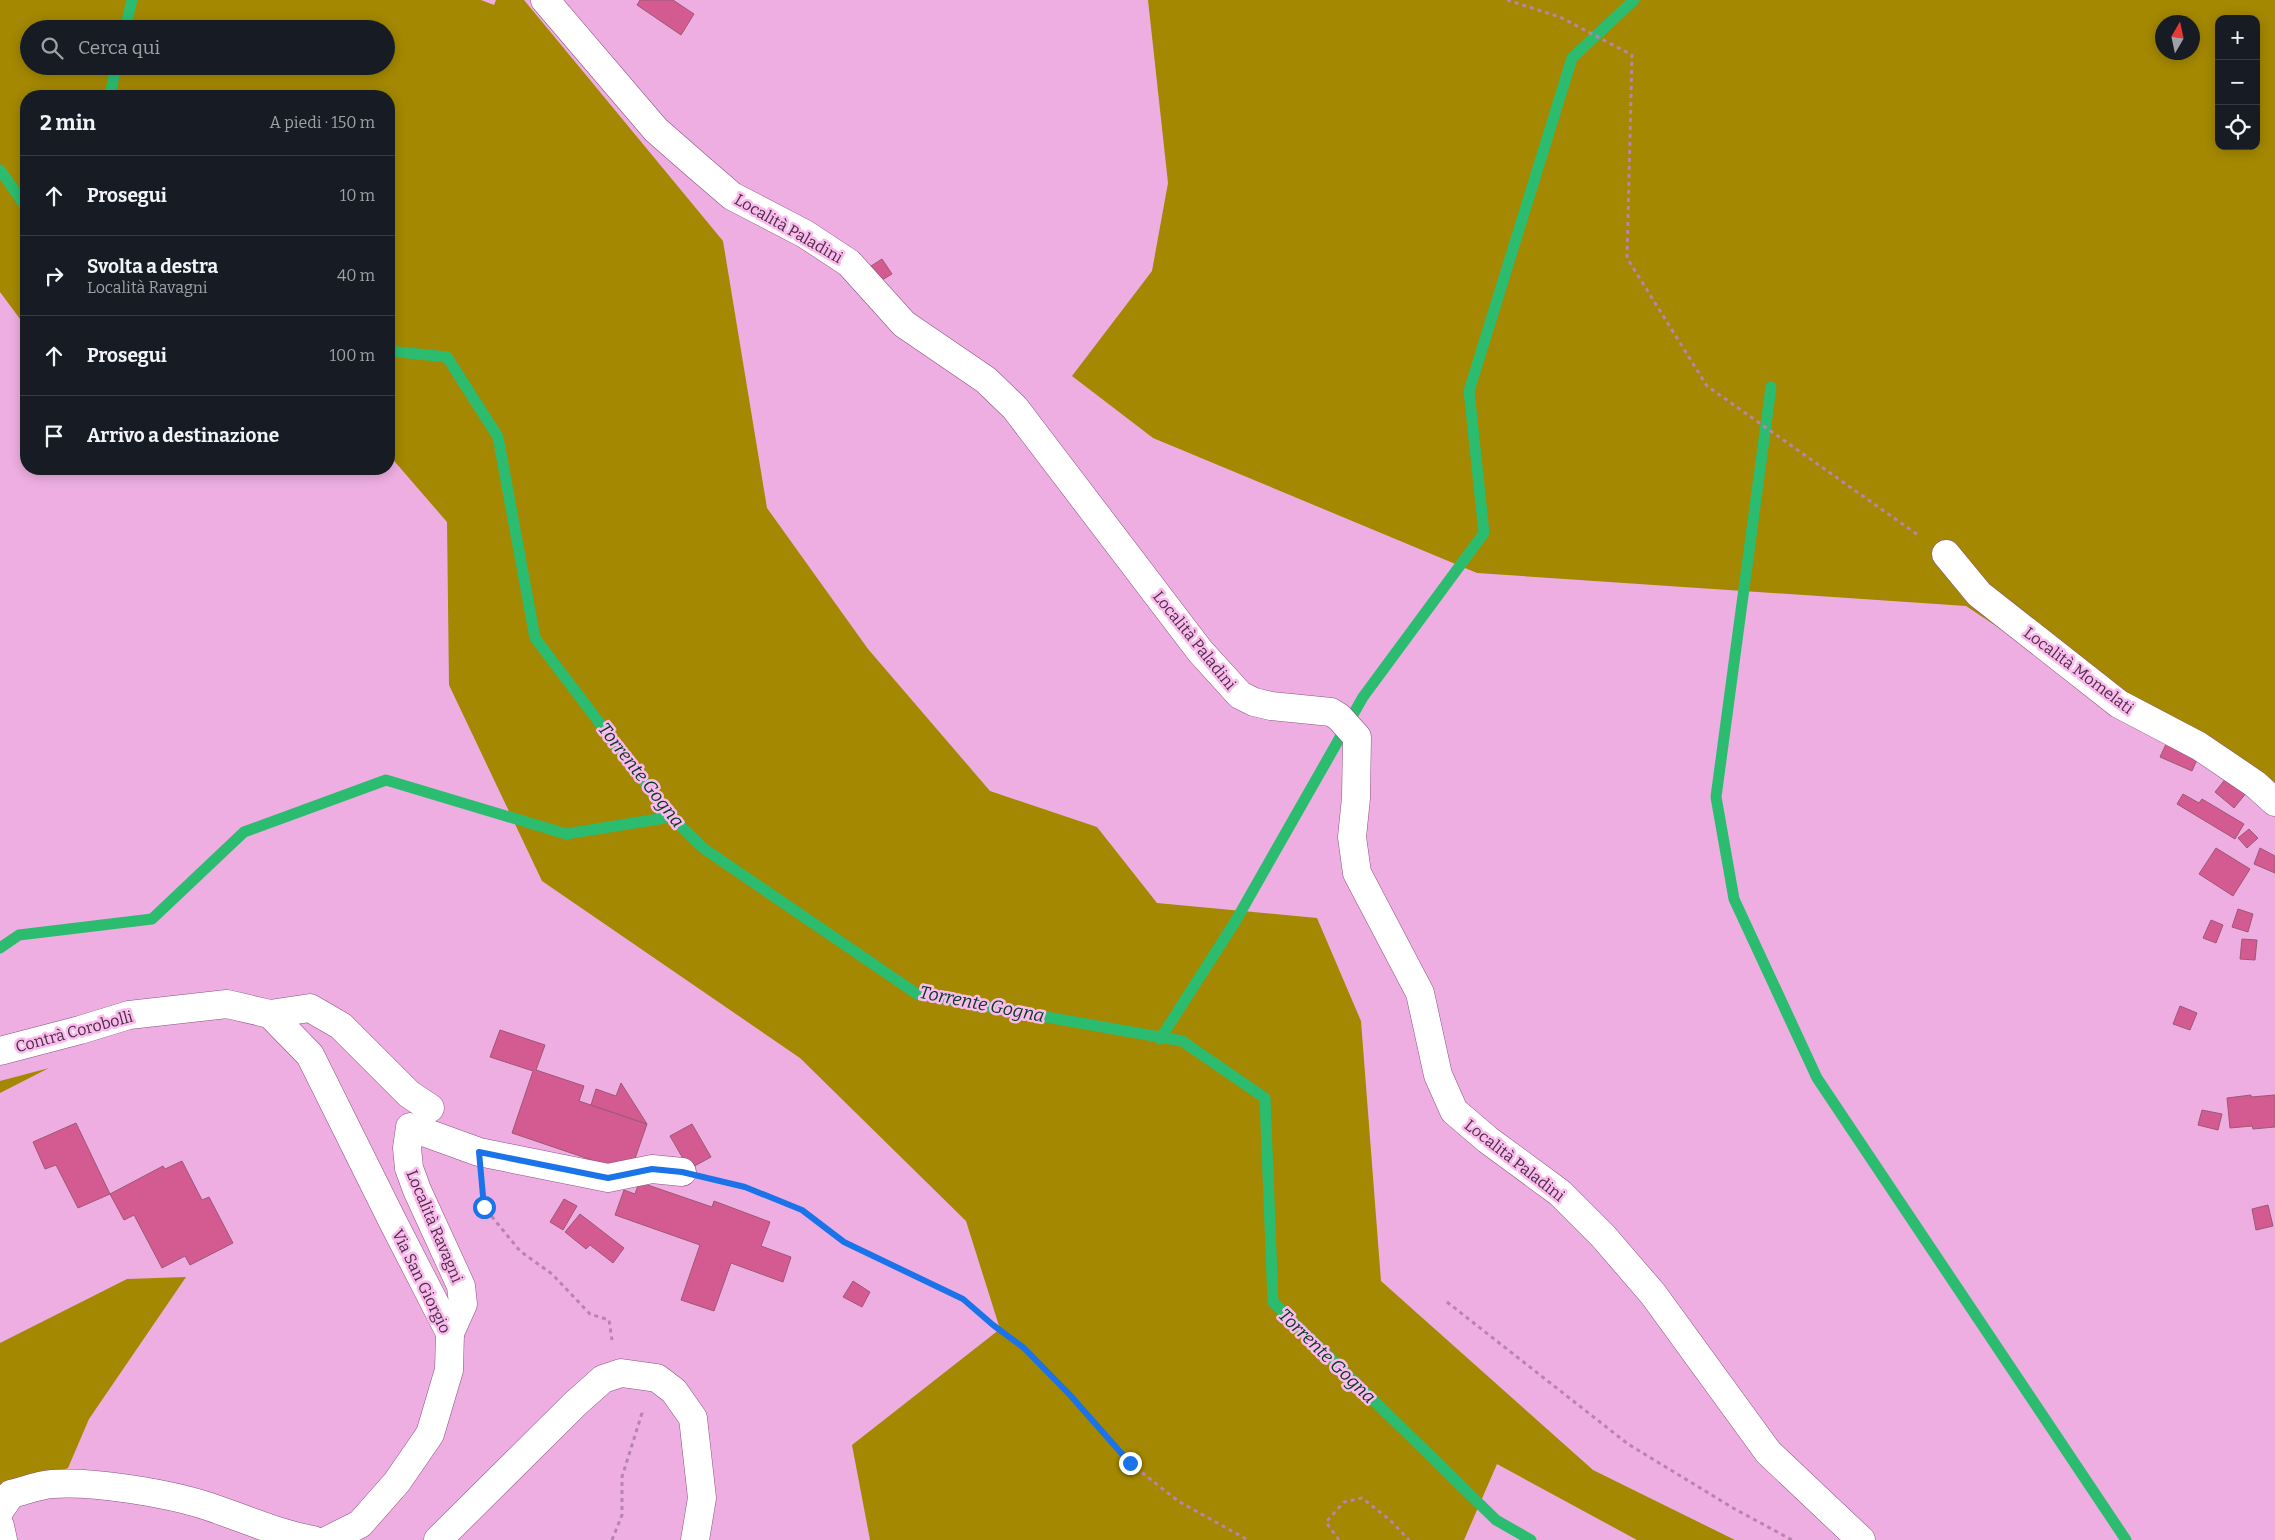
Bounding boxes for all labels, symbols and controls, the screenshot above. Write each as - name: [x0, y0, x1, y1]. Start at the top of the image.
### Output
- north arrow: [2155, 15, 2200, 60]
- map controls: [2215, 15, 2260, 150]
- button: +: [2215, 15, 2260, 60]
- search box: [20, 20, 395, 75]
- icon: search: [38, 34, 66, 62]
- text: Cerca qui: [78, 36, 160, 59]
- button: −: [2215, 60, 2260, 105]
- button: locate: [2215, 105, 2260, 150]
- text: 2 min: [40, 110, 96, 136]
- text: A piedi · 150 m: [270, 113, 375, 132]
- icon: ahead: [40, 182, 68, 210]
- text: Prosegui: [87, 184, 167, 207]
- text: 10 m: [340, 186, 375, 205]
- street label: Località Paladini: [731, 190, 846, 267]
- text: Svolta a destra: [87, 255, 218, 278]
- icon: right: [40, 262, 68, 290]
- text: 40 m: [337, 266, 375, 285]
- text: Località Ravagni: [87, 278, 208, 297]
- icon: ahead: [40, 342, 68, 370]
- text: Prosegui: [87, 344, 167, 367]
- text: 100 m: [330, 346, 375, 365]
- icon: arrive: [40, 422, 68, 450]
- text: Arrivo a destinazione: [87, 424, 279, 447]
- street label: Località Paladini: [1149, 587, 1240, 694]
- street label: Località Momelati: [2020, 623, 2137, 718]
- water label: Torrente Gogna: [593, 718, 689, 832]
- water label: Torrente Gogna: [918, 981, 1046, 1027]
- street label: Contrà Corobolli: [13, 1007, 135, 1056]
- street label: Località Paladini: [1461, 1115, 1569, 1205]
- street label: Località Ravagni: [402, 1167, 467, 1286]
- route start: [473, 1196, 496, 1219]
- street label: Via San Giorgio: [388, 1226, 455, 1336]
- water label: Torrente Gogna: [1274, 1304, 1380, 1408]
- route end: [1119, 1452, 1142, 1475]

